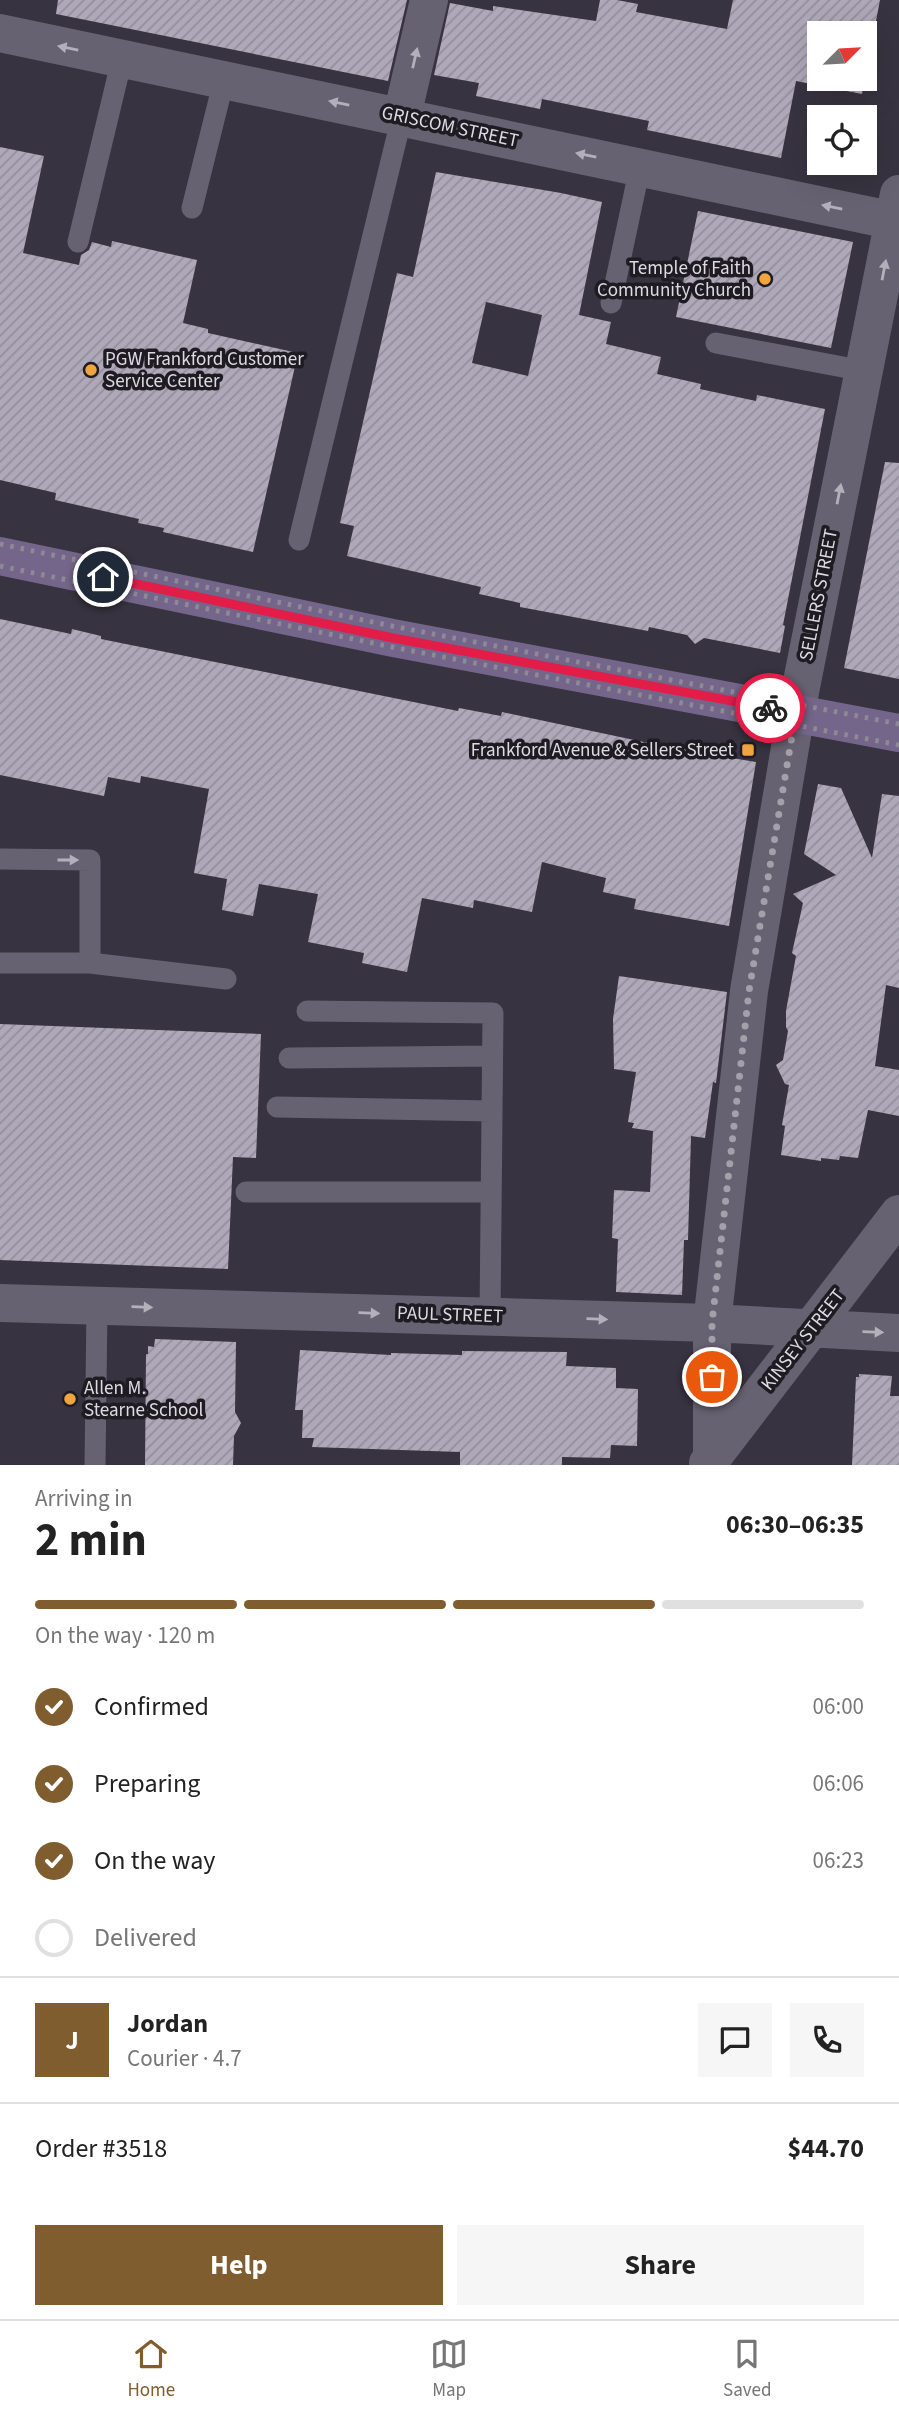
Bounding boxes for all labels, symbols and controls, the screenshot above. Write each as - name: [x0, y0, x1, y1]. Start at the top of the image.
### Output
- north arrow: [807, 21, 877, 91]
- map controls: [807, 21, 877, 175]
- one-way arrow: [57, 42, 79, 53]
- one-way arrow: [410, 47, 421, 69]
- one-way arrow: [328, 98, 350, 109]
- street label: GRISCOM STREET: [379, 99, 521, 155]
- button: locate: [807, 105, 877, 175]
- one-way arrow: [575, 150, 597, 161]
- one-way arrow: [821, 202, 843, 213]
- place label: Temple of Faith Community Church: [597, 255, 751, 304]
- one-way arrow: [878, 259, 889, 281]
- marker: Temple of Faith Community Church: [757, 271, 773, 287]
- place label: PGW Frankford Customer Service Center: [105, 346, 304, 395]
- marker: PGW Frankford Customer Service Center: [83, 362, 99, 378]
- one-way arrow: [834, 482, 845, 504]
- street label: SELLERS STREET: [793, 527, 845, 663]
- pin: [73, 547, 133, 607]
- icon: home: [84, 558, 122, 596]
- courier: [735, 673, 805, 743]
- icon: bike: [751, 689, 789, 727]
- place label: Frankford Avenue & Sellers Street: [471, 737, 735, 764]
- marker: Frankford Avenue & Sellers Street: [740, 742, 756, 758]
- one-way arrow: [57, 854, 79, 866]
- street label: KINSEY STREET: [755, 1284, 851, 1396]
- street label: PAUL STREET: [396, 1300, 504, 1330]
- one-way arrow: [131, 1301, 153, 1312]
- one-way arrow: [358, 1307, 380, 1319]
- one-way arrow: [586, 1314, 608, 1325]
- one-way arrow: [862, 1327, 884, 1338]
- pin: [682, 1347, 742, 1407]
- icon: bag: [693, 1358, 731, 1396]
- place label: Allen M. Stearne School: [84, 1375, 204, 1424]
- marker: Allen M. Stearne School: [62, 1391, 78, 1407]
- text: Arriving in: [35, 1482, 133, 1515]
- text: 06:30–06:35: [726, 1506, 864, 1543]
- text: 2 min: [35, 1508, 147, 1573]
- text: On the way · 120 m: [35, 1619, 215, 1652]
- icon: check: [35, 1688, 73, 1726]
- text: Confirmed: [94, 1688, 209, 1725]
- text: 06:00: [813, 1690, 864, 1723]
- icon: check: [35, 1765, 73, 1803]
- text: Preparing: [94, 1765, 200, 1802]
- text: 06:06: [813, 1767, 864, 1800]
- icon: check: [35, 1842, 73, 1880]
- text: On the way: [94, 1842, 215, 1879]
- text: 06:23: [813, 1844, 864, 1877]
- text: Delivered: [94, 1919, 197, 1956]
- button: chat: [698, 2003, 772, 2077]
- button: phone: [790, 2003, 864, 2077]
- text: Jordan: [127, 2005, 208, 2042]
- text: J: [65, 2022, 79, 2059]
- text: Courier · 4.7: [127, 2042, 242, 2075]
- text: Order #3518: [35, 2130, 167, 2167]
- text: $44.70: [788, 2130, 864, 2167]
- button: Help: [35, 2225, 443, 2305]
- button: Share: [457, 2225, 864, 2305]
- tab: Home: [127, 2335, 175, 2404]
- tab: Map: [430, 2335, 468, 2404]
- tab: Saved: [723, 2335, 772, 2404]

